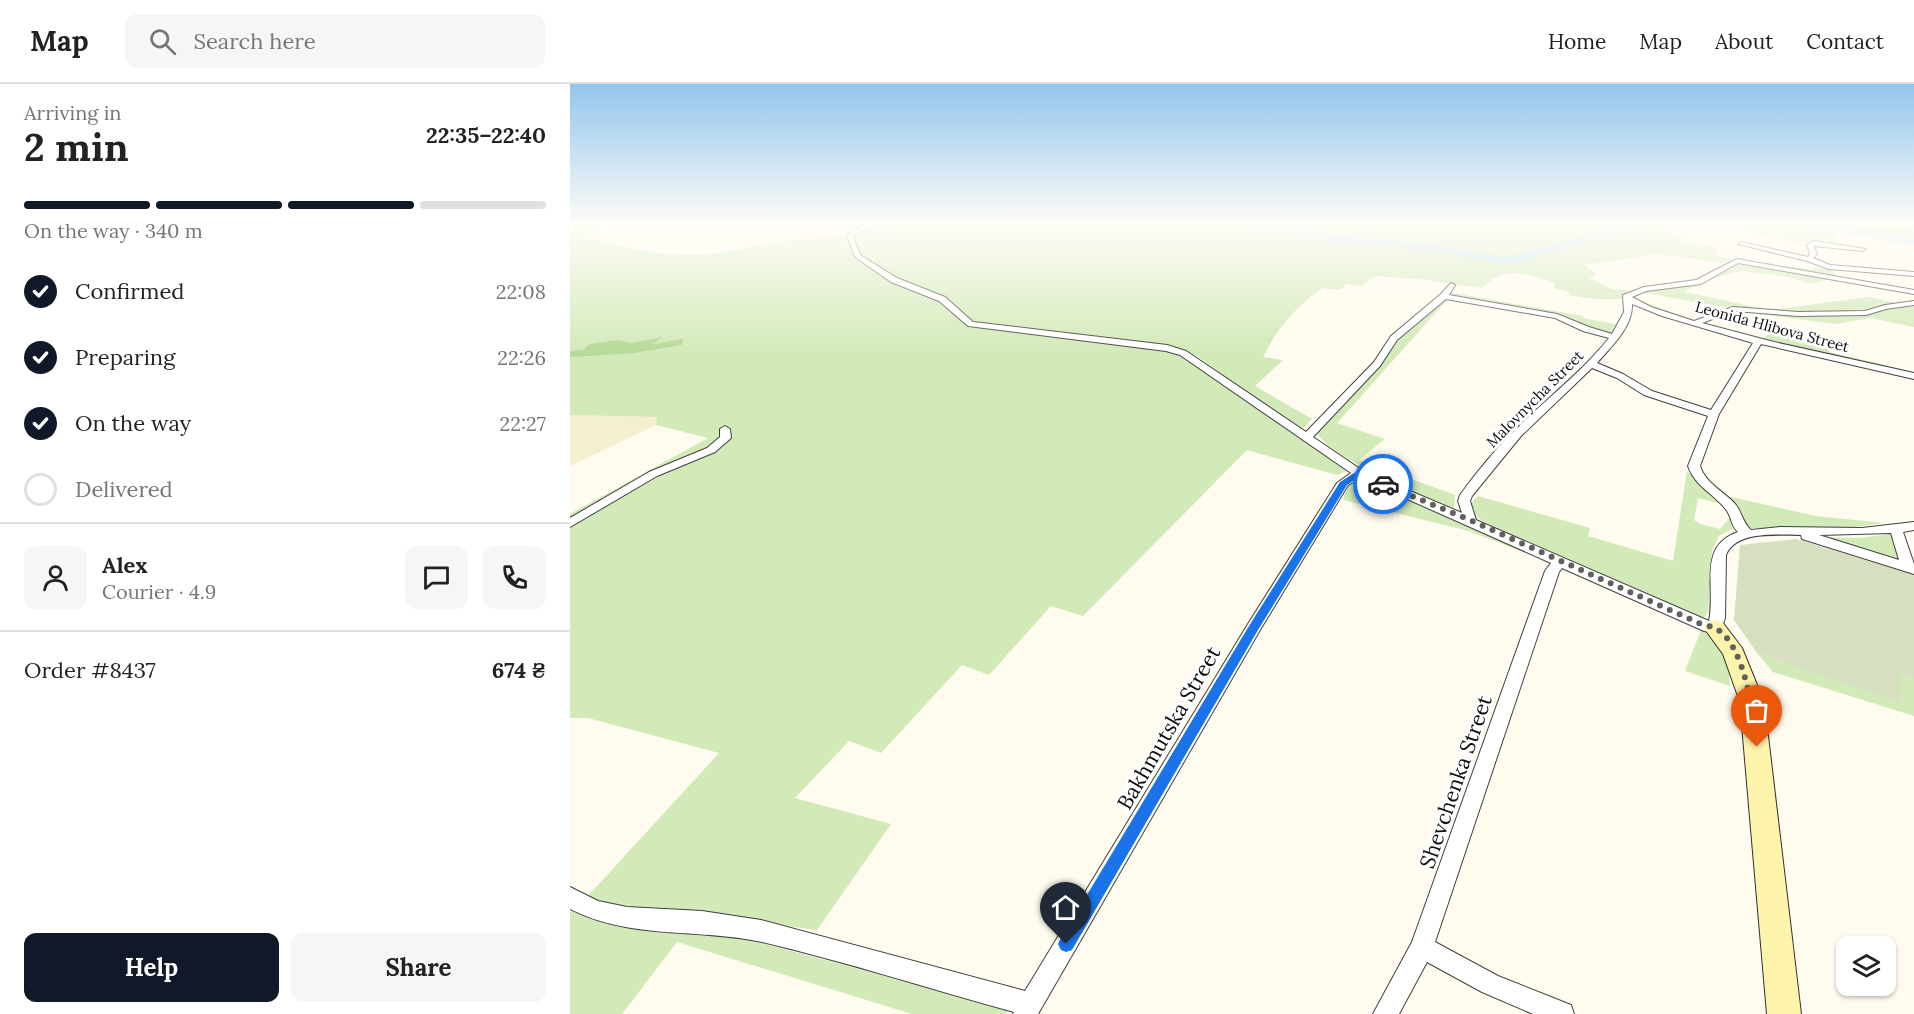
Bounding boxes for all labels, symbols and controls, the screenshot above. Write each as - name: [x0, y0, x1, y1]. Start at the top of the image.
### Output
- search box: [125, 14, 545, 68]
- text: Map: [30, 23, 89, 59]
- icon: search: [146, 25, 179, 58]
- text: Search here: [194, 27, 316, 55]
- text: Home: [1548, 28, 1606, 55]
- text: Map: [1639, 28, 1682, 55]
- text: About: [1715, 28, 1773, 55]
- text: Contact: [1806, 28, 1884, 55]
- text: Arriving in: [24, 100, 121, 125]
- text: 22:35–22:40: [426, 121, 546, 149]
- text: 2 min: [24, 122, 129, 172]
- text: On the way · 340 m: [24, 218, 203, 243]
- icon: check: [24, 275, 57, 308]
- text: Confirmed: [75, 277, 184, 305]
- text: 22:08: [496, 279, 546, 304]
- street label: Leonida Hlibova Street: [1693, 297, 1851, 356]
- icon: check: [24, 341, 57, 374]
- text: Preparing: [75, 343, 175, 371]
- text: 22:26: [497, 345, 546, 370]
- street label: Malovnycha Street: [1482, 346, 1587, 451]
- icon: check: [24, 407, 57, 440]
- text: On the way: [75, 409, 191, 437]
- text: 22:27: [500, 411, 546, 436]
- courier: [1353, 454, 1413, 514]
- icon: car: [1367, 468, 1400, 501]
- text: Delivered: [75, 475, 173, 503]
- button: person: [24, 546, 87, 609]
- button: chat: [405, 546, 468, 609]
- button: phone: [483, 546, 546, 609]
- text: Alex: [102, 551, 147, 579]
- text: Courier · 4.9: [102, 579, 216, 604]
- street label: Bakhmutska Street: [1111, 641, 1227, 814]
- text: Order #8437: [24, 656, 156, 684]
- text: 674 ₴: [492, 656, 546, 684]
- pin: [1731, 685, 1782, 747]
- street label: Shevchenka Street: [1413, 691, 1498, 872]
- icon: bag: [1740, 694, 1773, 727]
- pin: [1040, 882, 1091, 944]
- icon: home: [1049, 891, 1082, 924]
- button: Help: [24, 933, 279, 1002]
- button: Share: [291, 933, 546, 1002]
- map controls: [1836, 936, 1896, 996]
- button: layers: [1836, 936, 1896, 996]

